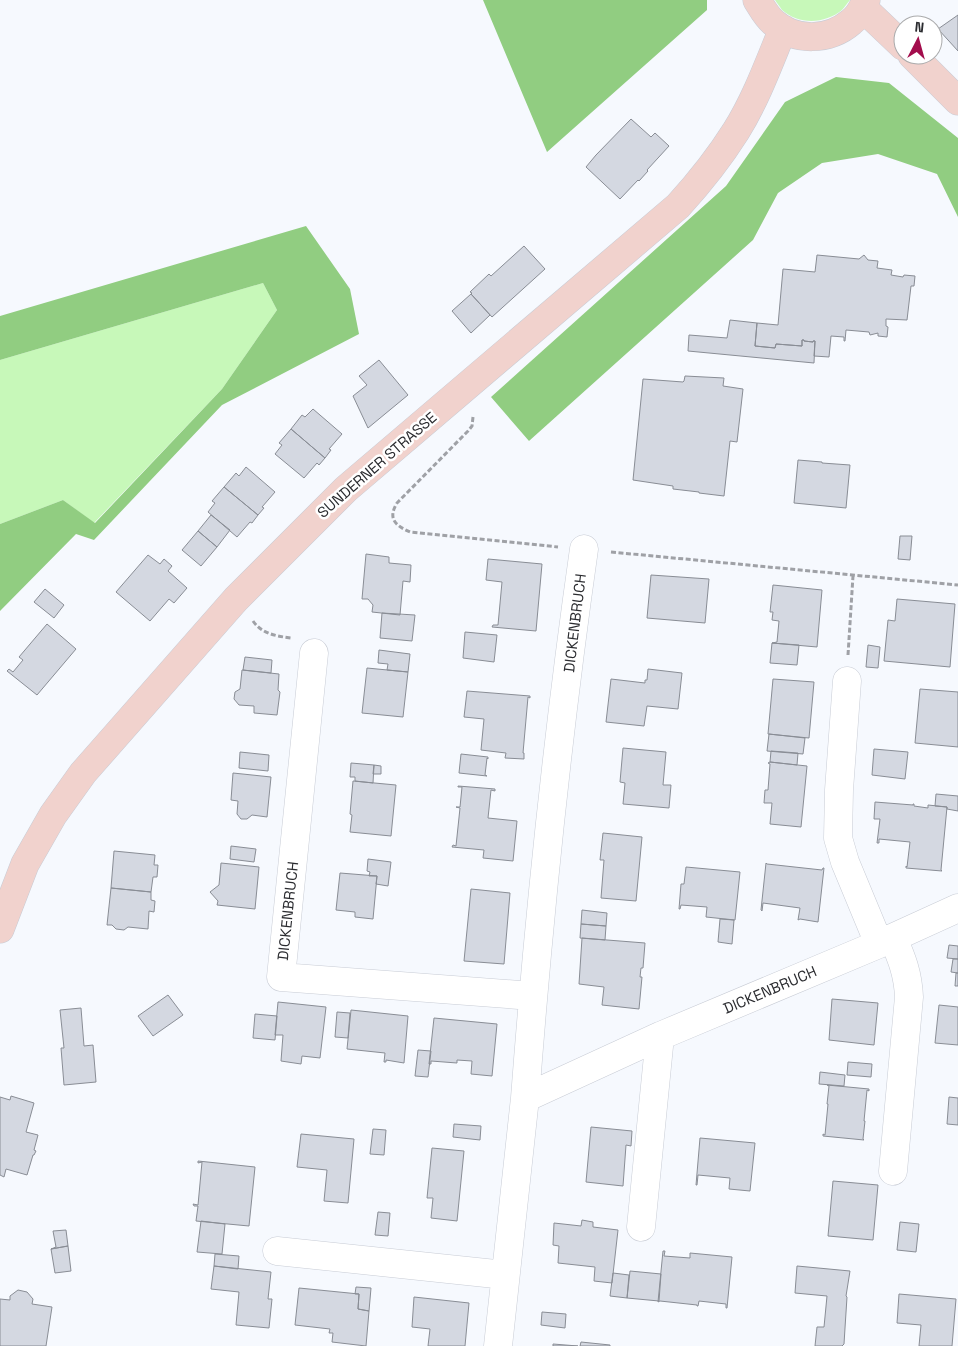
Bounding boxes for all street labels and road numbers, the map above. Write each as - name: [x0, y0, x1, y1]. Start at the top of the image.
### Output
- street label: SUNDERNER STRASSE: [313, 408, 440, 522]
- street label: DICKENBRUCH: [559, 572, 590, 674]
- street label: DICKENBRUCH: [273, 860, 302, 961]
- street label: DICKENBRUCH: [720, 961, 819, 1018]

